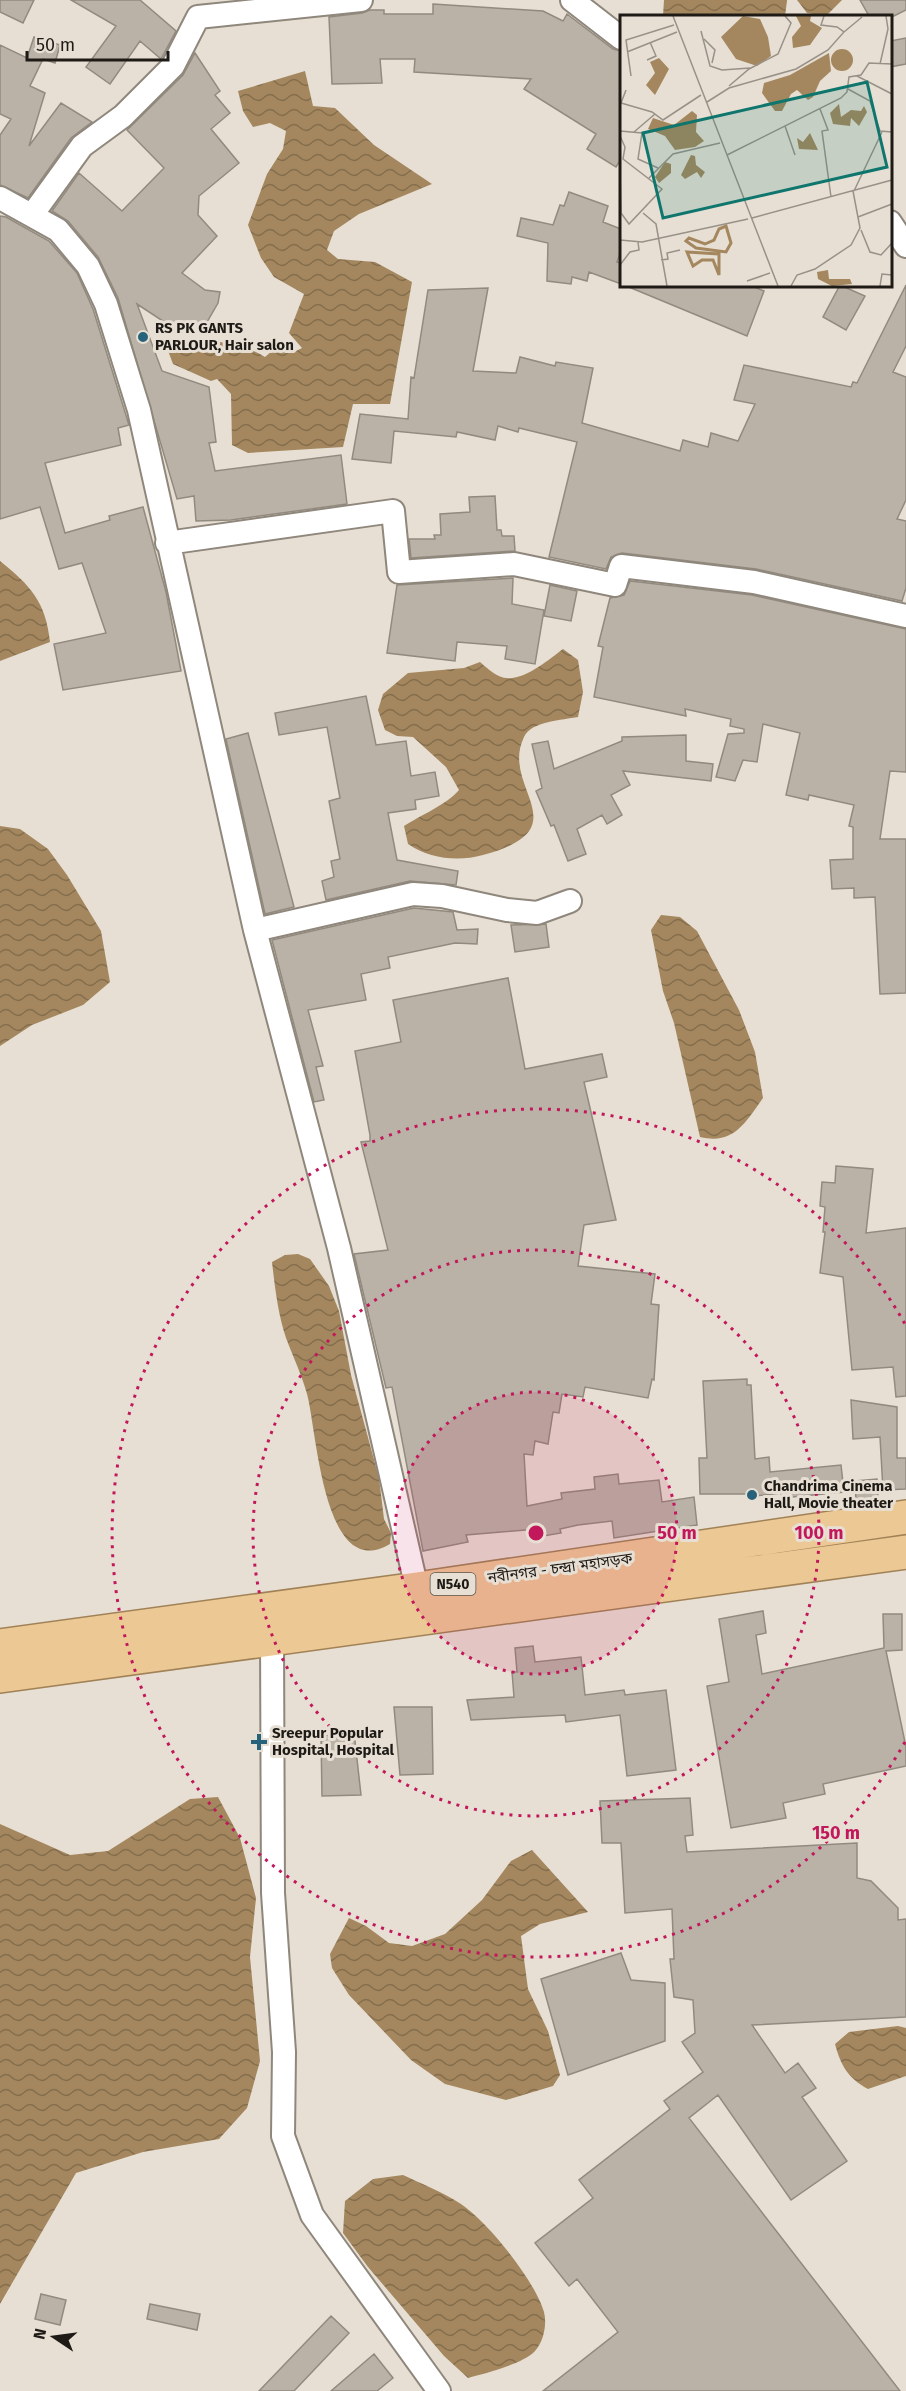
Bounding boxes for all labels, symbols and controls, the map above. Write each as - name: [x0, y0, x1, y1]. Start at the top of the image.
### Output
- inset map: [620, 15, 891, 286]
- scale bar: [27, 24, 168, 62]
- text: 50 m: [36, 34, 75, 56]
- place label: RS PK GANTS PARLOUR, Hair salon: [155, 319, 294, 354]
- marker: RS PK GANTS PARLOUR, Hair salon: [136, 330, 150, 344]
- place label: Chandrima Cinema Hall, Movie theater: [764, 1477, 894, 1512]
- marker: Chandrima Cinema Hall, Movie theater: [745, 1488, 759, 1502]
- text: 50 m: [657, 1522, 697, 1544]
- text: 100 m: [795, 1522, 843, 1544]
- centre of rings: [526, 1523, 546, 1543]
- street label: নবীনগর - চন্দ্রা মহাসড়ক: [485, 1549, 634, 1587]
- road number: N540: [430, 1573, 476, 1595]
- place label: Sreepur Popular Hospital, Hospital: [272, 1724, 394, 1759]
- marker: Sreepur Popular Hospital, Hospital: [250, 1733, 268, 1751]
- text: 150 m: [812, 1822, 860, 1844]
- north arrow: [24, 2307, 84, 2367]
- text: N: [29, 2326, 50, 2341]

